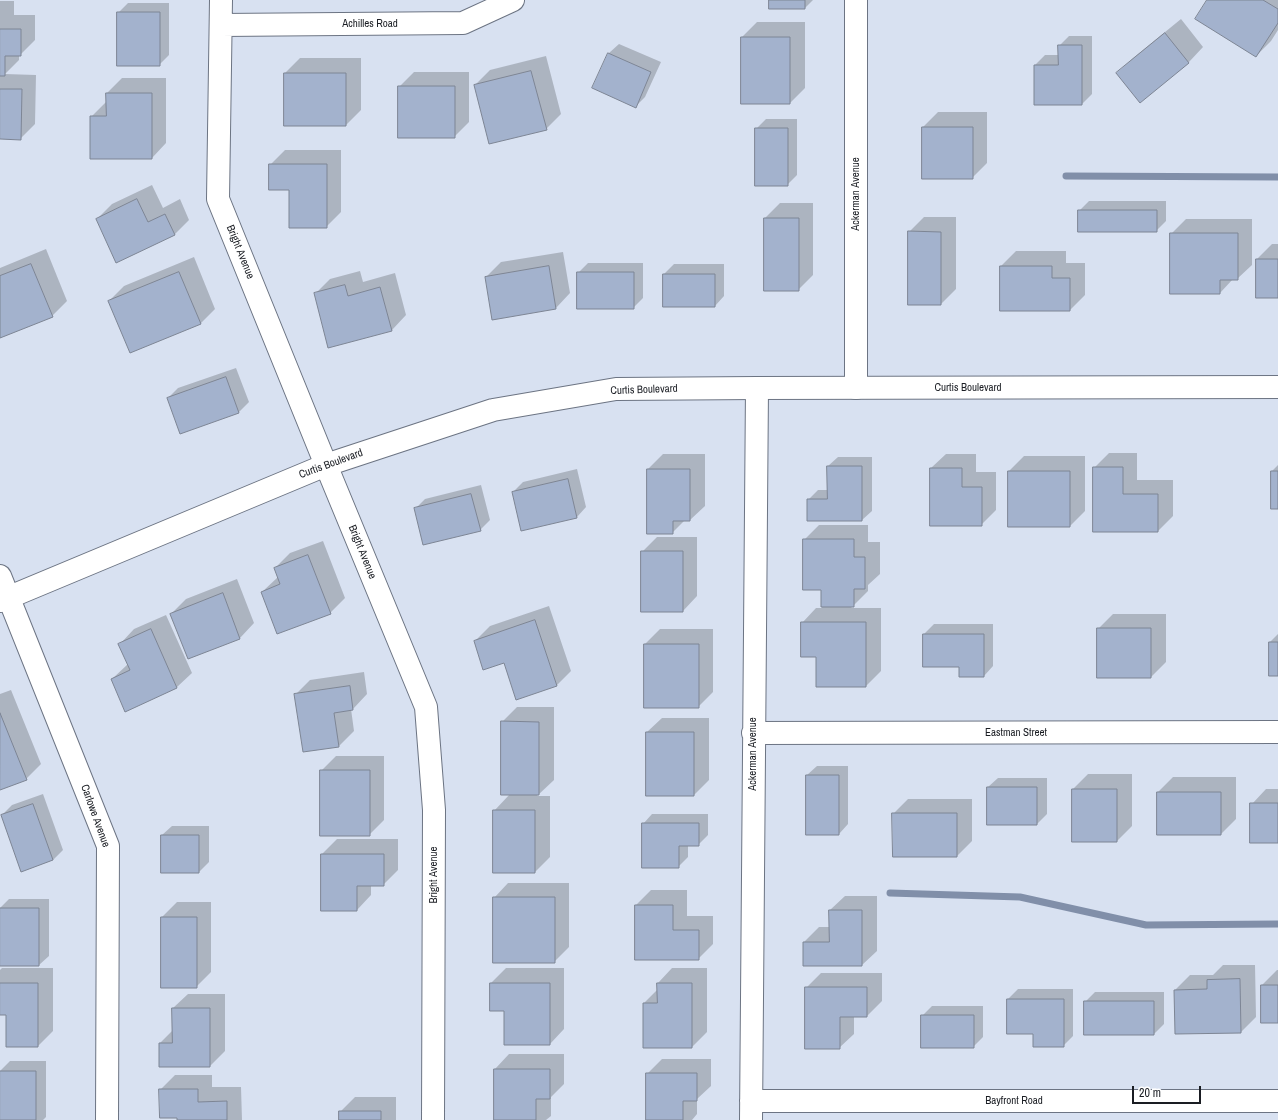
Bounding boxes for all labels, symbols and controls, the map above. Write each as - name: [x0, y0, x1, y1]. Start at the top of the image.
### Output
- street label: Achilles Road: [342, 17, 398, 31]
- street label: Ackerman Avenue: [849, 157, 863, 231]
- street label: Bright Avenue: [223, 223, 257, 281]
- street label: Curtis Boulevard: [934, 381, 1002, 395]
- street label: Curtis Boulevard: [610, 382, 678, 398]
- street label: Curtis Boulevard: [297, 446, 365, 482]
- street label: Bright Avenue: [345, 523, 379, 581]
- street label: Ackerman Avenue: [746, 717, 760, 791]
- street label: Eastman Street: [985, 726, 1047, 740]
- street label: Carlowe Avenue: [78, 783, 112, 849]
- street label: Bright Avenue: [427, 846, 441, 904]
- scale bar: [1134, 1078, 1203, 1104]
- text: 20 m: [1139, 1085, 1161, 1101]
- street label: Bayfront Road: [985, 1094, 1043, 1108]

